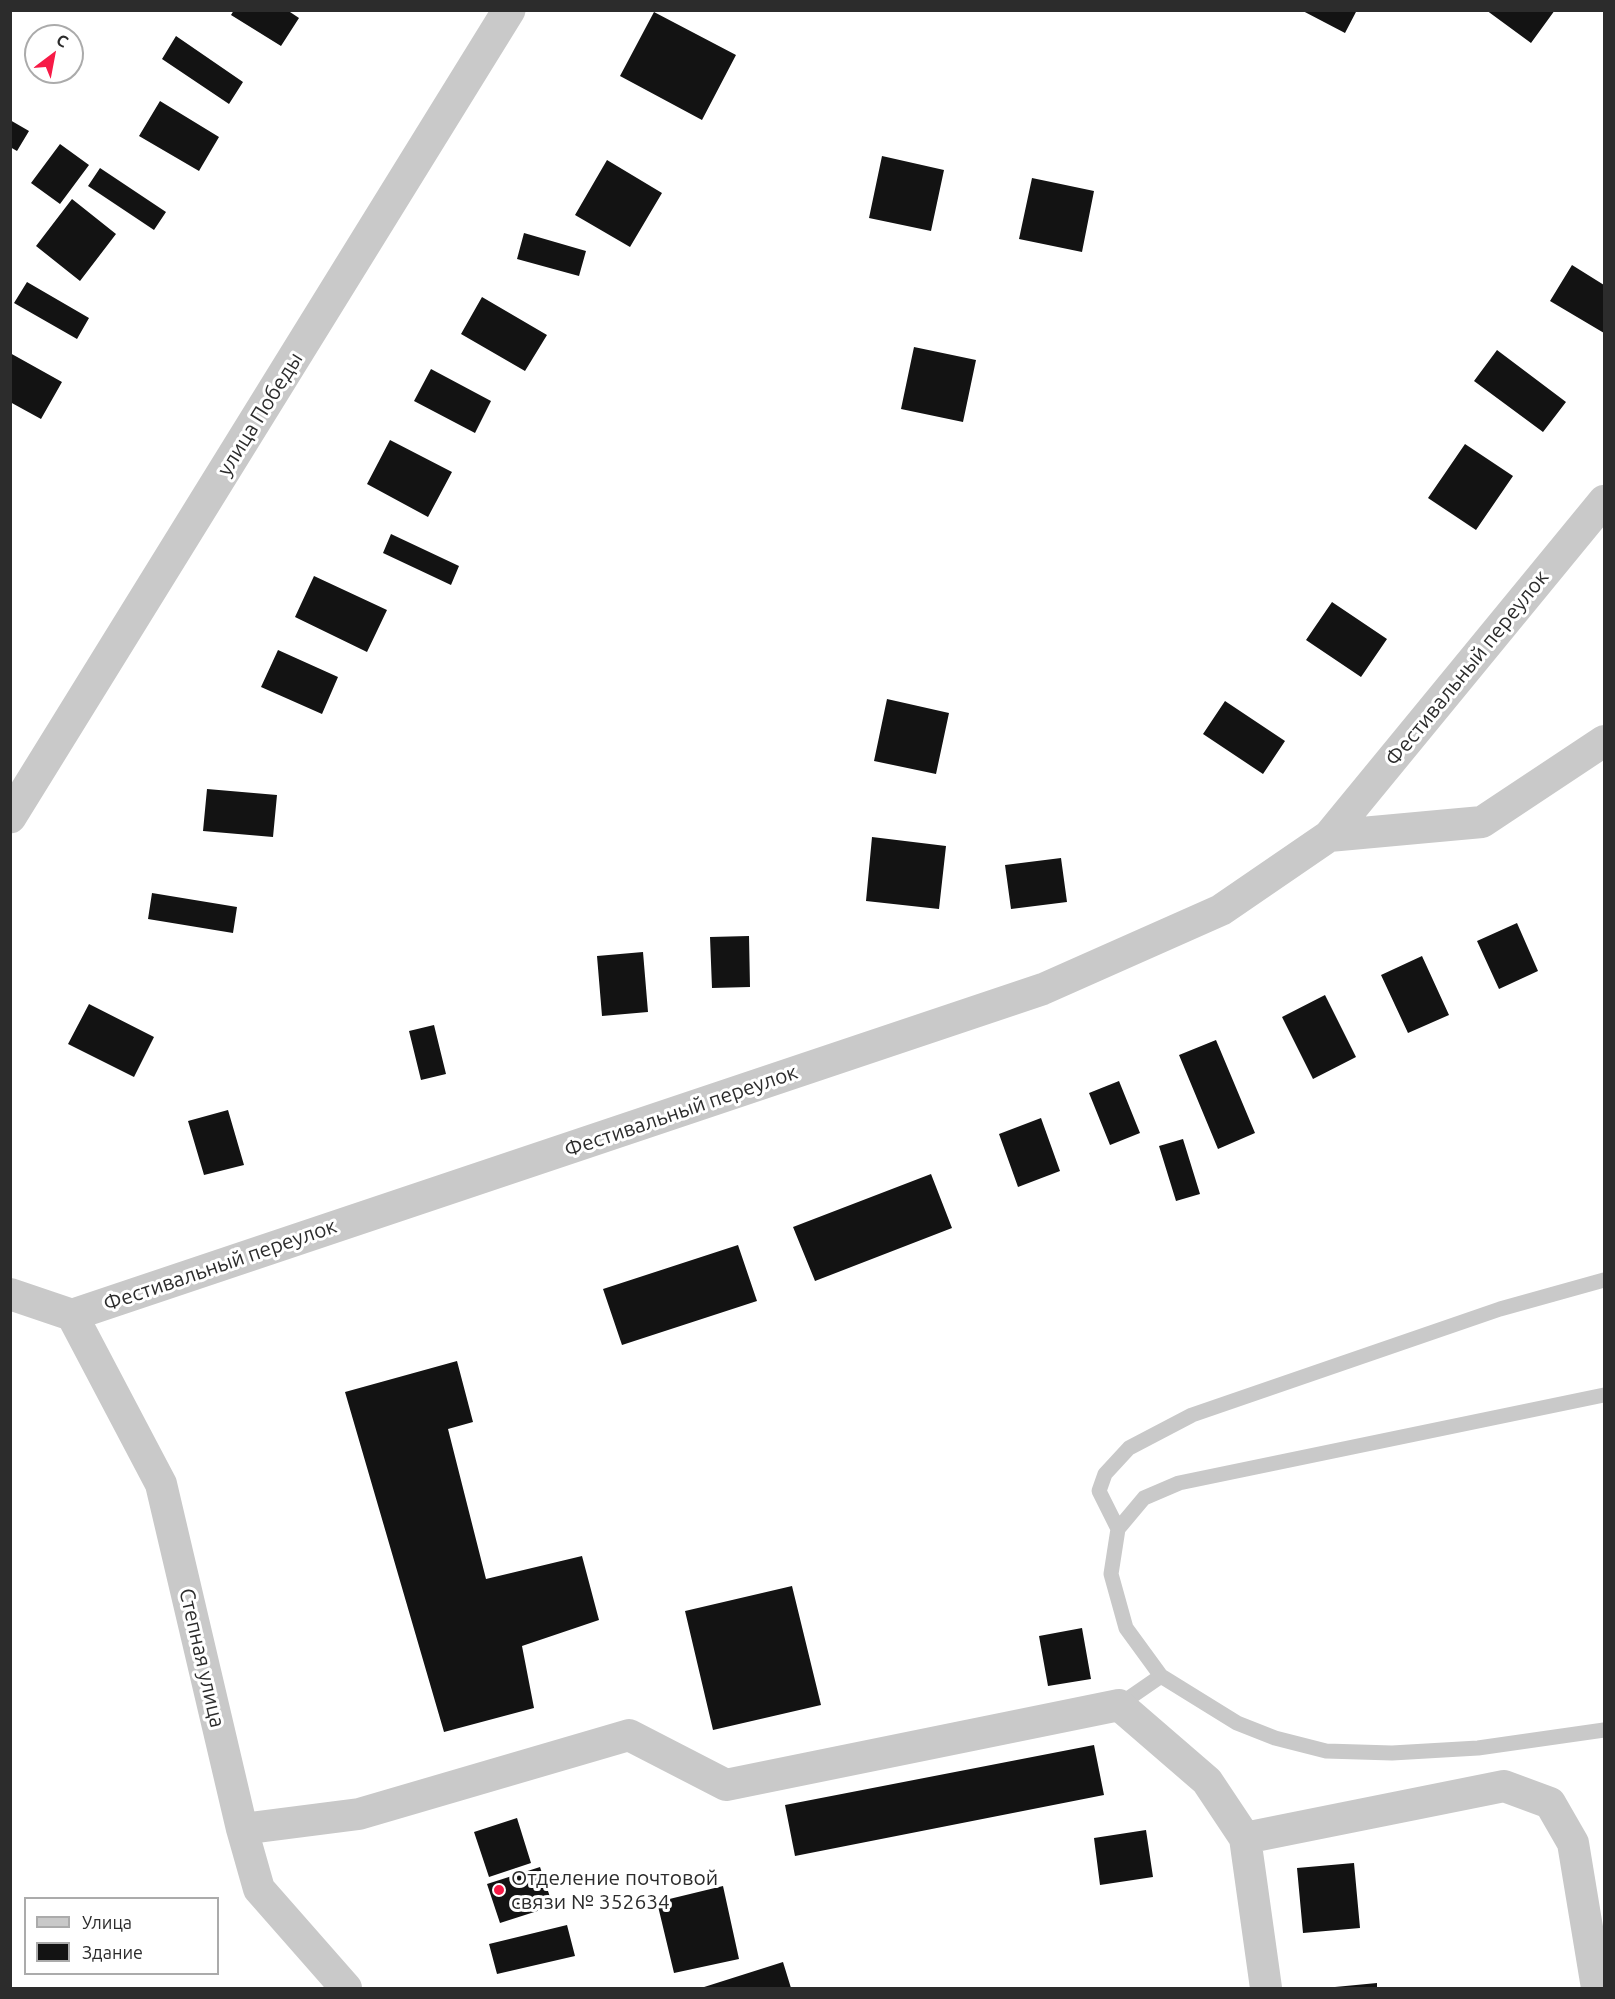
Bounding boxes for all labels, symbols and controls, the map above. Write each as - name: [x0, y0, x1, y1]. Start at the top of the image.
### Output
- north arrow: [24, 24, 84, 84]
- text: С: [53, 30, 72, 51]
- street label: улица Победы: [212, 348, 308, 480]
- street label: Фестивальный переулок: [1380, 565, 1554, 771]
- street label: Фестивальный переулок: [561, 1059, 801, 1163]
- street label: Фестивальный переулок: [100, 1213, 340, 1317]
- street label: Степная улица: [174, 1586, 230, 1730]
- place label: Отделение почтовой связи № 352634: [511, 1865, 718, 1915]
- marker: Отделение почтовой связи № 352634: [492, 1883, 506, 1897]
- legend: [24, 1897, 219, 1975]
- text: Улица: [82, 1912, 132, 1932]
- text: Здание: [82, 1942, 143, 1962]

